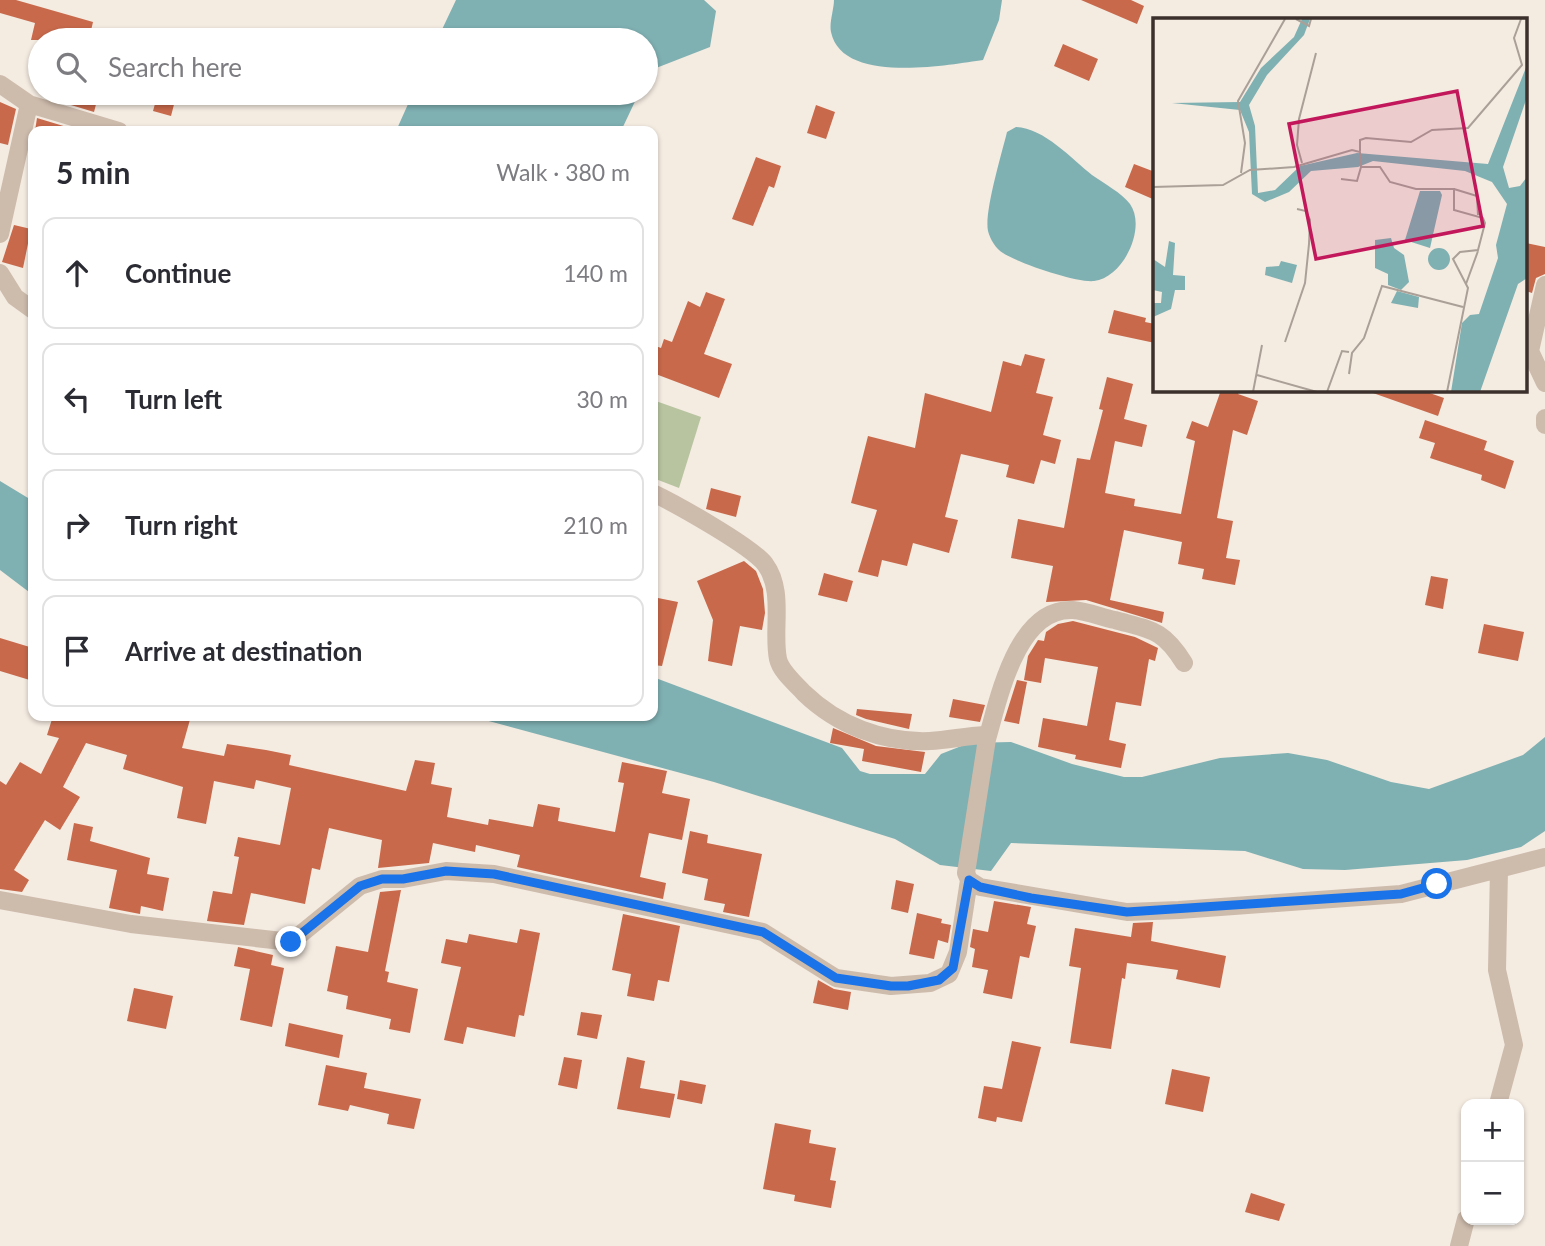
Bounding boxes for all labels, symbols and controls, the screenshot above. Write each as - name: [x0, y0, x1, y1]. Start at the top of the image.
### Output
- inset map: [1153, 18, 1528, 392]
- search box: [28, 28, 658, 105]
- icon: search: [52, 48, 90, 86]
- text: Search here: [108, 51, 242, 83]
- text: 5 min: [56, 154, 130, 190]
- text: Walk · 380 m: [496, 158, 630, 186]
- icon: ahead: [58, 254, 96, 292]
- text: Continue: [125, 257, 231, 289]
- text: 140 m: [563, 259, 628, 287]
- icon: left: [58, 380, 96, 418]
- text: Turn left: [125, 383, 222, 415]
- text: 30 m: [577, 385, 628, 413]
- icon: right: [58, 506, 96, 544]
- text: Turn right: [125, 509, 238, 541]
- text: 210 m: [563, 511, 628, 539]
- icon: arrive: [58, 632, 96, 670]
- text: Arrive at destination: [125, 635, 362, 667]
- route start: [1421, 868, 1452, 899]
- route end: [275, 926, 306, 957]
- map controls: [1461, 1099, 1524, 1225]
- button: +: [1461, 1099, 1524, 1162]
- button: −: [1461, 1162, 1524, 1225]

